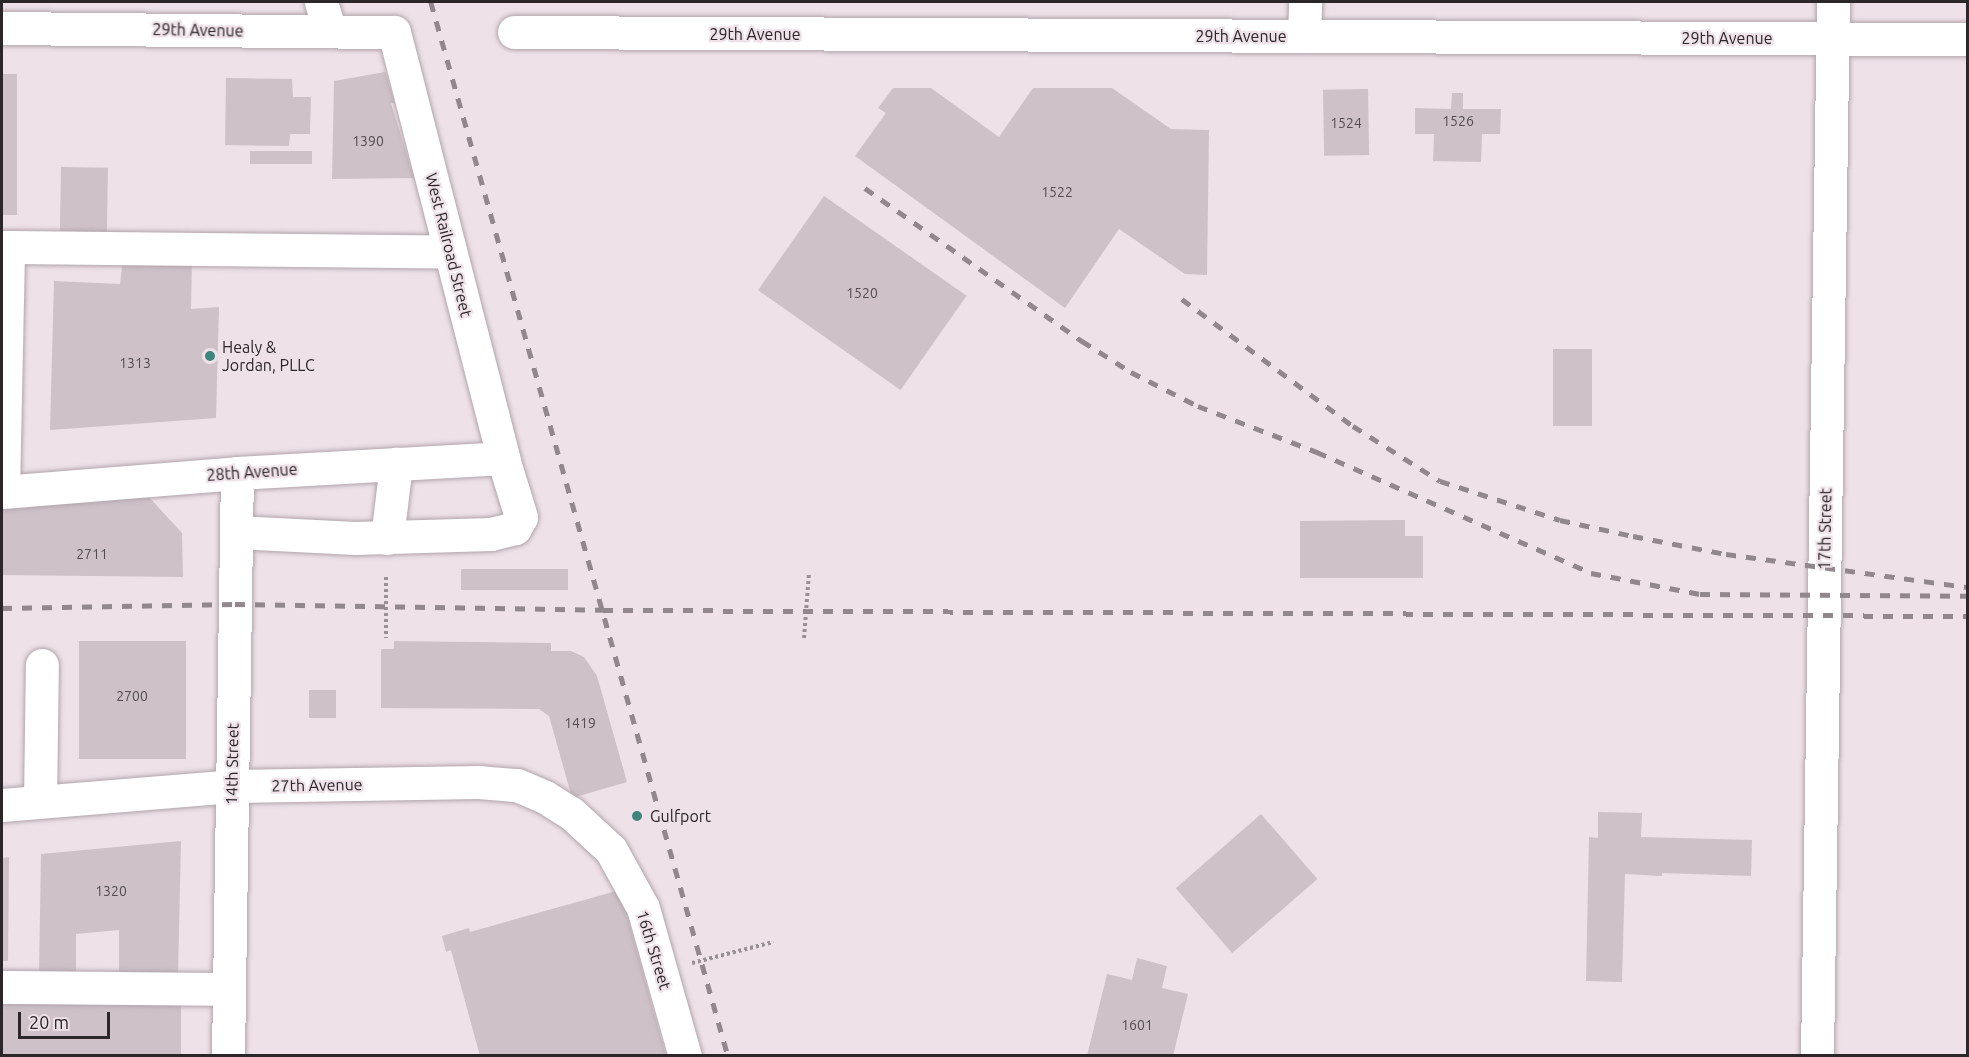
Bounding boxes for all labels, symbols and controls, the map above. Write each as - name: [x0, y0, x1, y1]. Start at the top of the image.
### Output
- street label: 29th Avenue: [152, 20, 244, 40]
- street label: 29th Avenue: [709, 24, 801, 44]
- street label: 29th Avenue: [1195, 26, 1287, 46]
- street label: 29th Avenue: [1681, 28, 1773, 48]
- house number: 1526: [1442, 113, 1474, 129]
- house number: 1524: [1330, 115, 1362, 131]
- house number: 1390: [352, 133, 384, 149]
- street label: West Railroad Street: [422, 171, 476, 319]
- house number: 1522: [1041, 184, 1073, 200]
- house number: 1520: [846, 285, 878, 301]
- place label: Healy & Jordan, PLLC: [222, 337, 315, 375]
- marker: Healy & Jordan, PLLC: [203, 349, 217, 363]
- house number: 1313: [119, 355, 151, 371]
- street label: 28th Avenue: [206, 459, 298, 485]
- street label: 17th Street: [1815, 488, 1835, 570]
- house number: 2711: [76, 546, 108, 562]
- house number: 2700: [116, 688, 148, 704]
- house number: 1419: [564, 715, 596, 731]
- street label: 14th Street: [222, 723, 242, 805]
- street label: 27th Avenue: [271, 775, 363, 795]
- place label: Gulfport: [650, 806, 711, 826]
- marker: Gulfport: [628, 807, 646, 825]
- house number: 1320: [95, 883, 127, 899]
- street label: 16th Street: [633, 908, 675, 992]
- scale bar: [21, 1000, 112, 1038]
- text: 20 m: [29, 1012, 69, 1032]
- house number: 1601: [1121, 1017, 1153, 1033]

